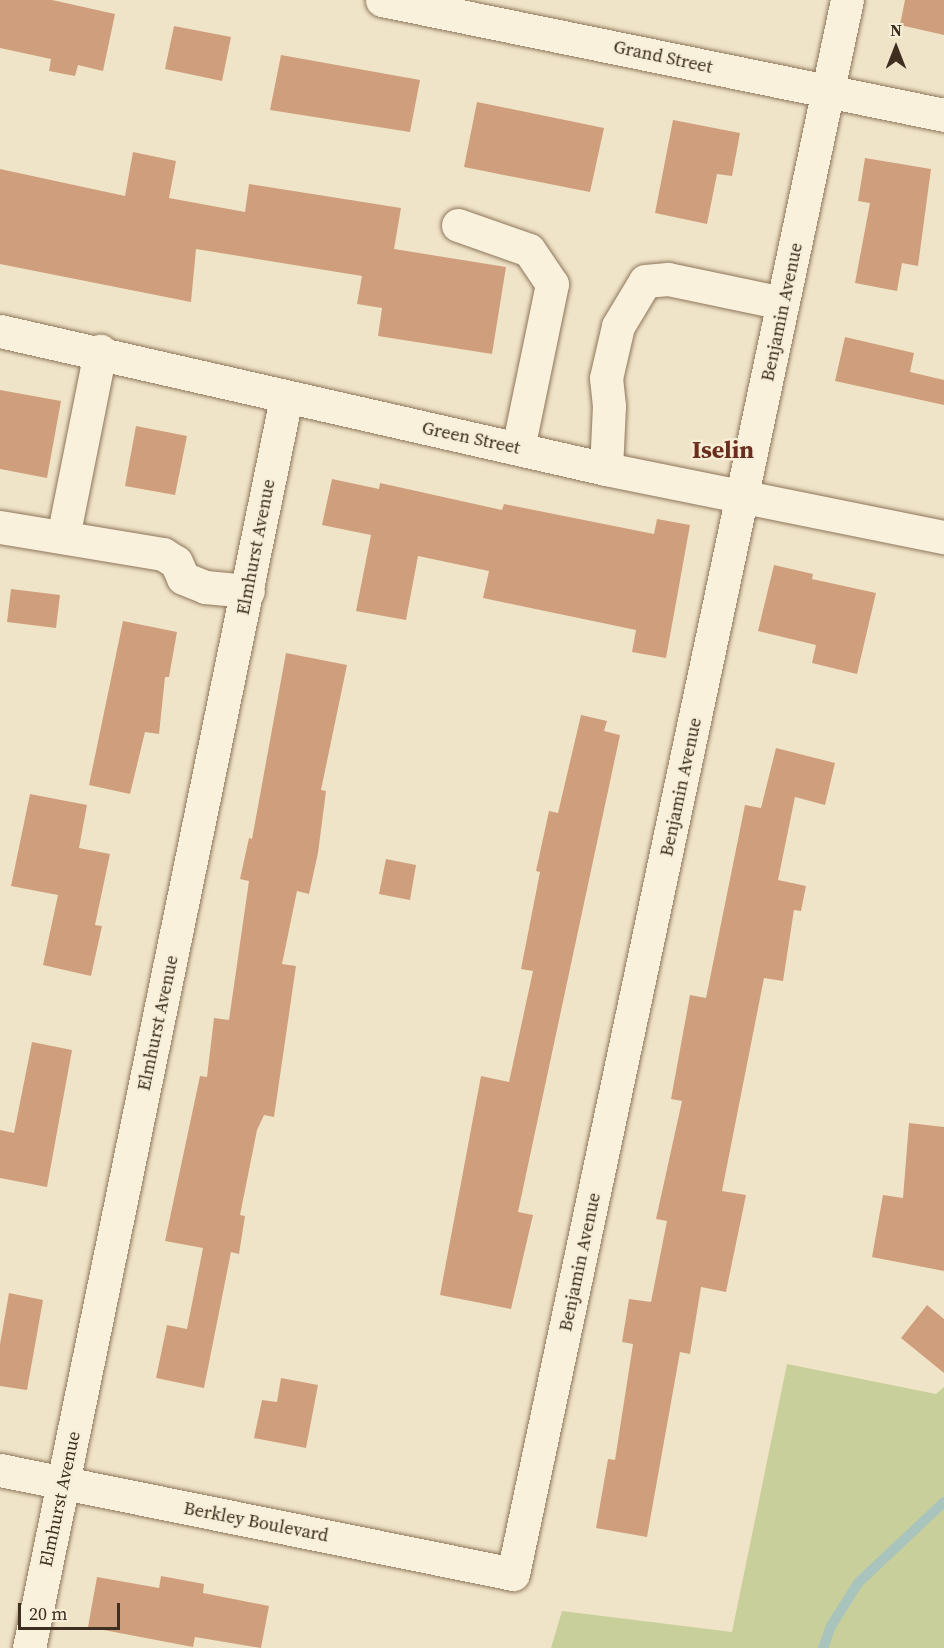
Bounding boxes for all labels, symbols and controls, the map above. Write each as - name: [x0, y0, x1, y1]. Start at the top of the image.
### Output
- north arrow: [866, 18, 926, 78]
- text: N: [890, 19, 902, 41]
- street label: Grand Street: [612, 36, 714, 78]
- street label: Benjamin Avenue: [757, 241, 807, 383]
- street label: Green Street: [420, 417, 522, 459]
- district label: Iselin: [692, 436, 754, 464]
- street label: Elmhurst Avenue: [232, 477, 280, 617]
- street label: Benjamin Avenue: [656, 716, 706, 858]
- street label: Elmhurst Avenue: [133, 953, 183, 1093]
- street label: Benjamin Avenue: [555, 1191, 605, 1333]
- street label: Elmhurst Avenue: [35, 1429, 85, 1569]
- street label: Berkley Boulevard: [182, 1497, 330, 1547]
- scale bar: [21, 1591, 123, 1629]
- text: 20 m: [29, 1601, 67, 1626]

